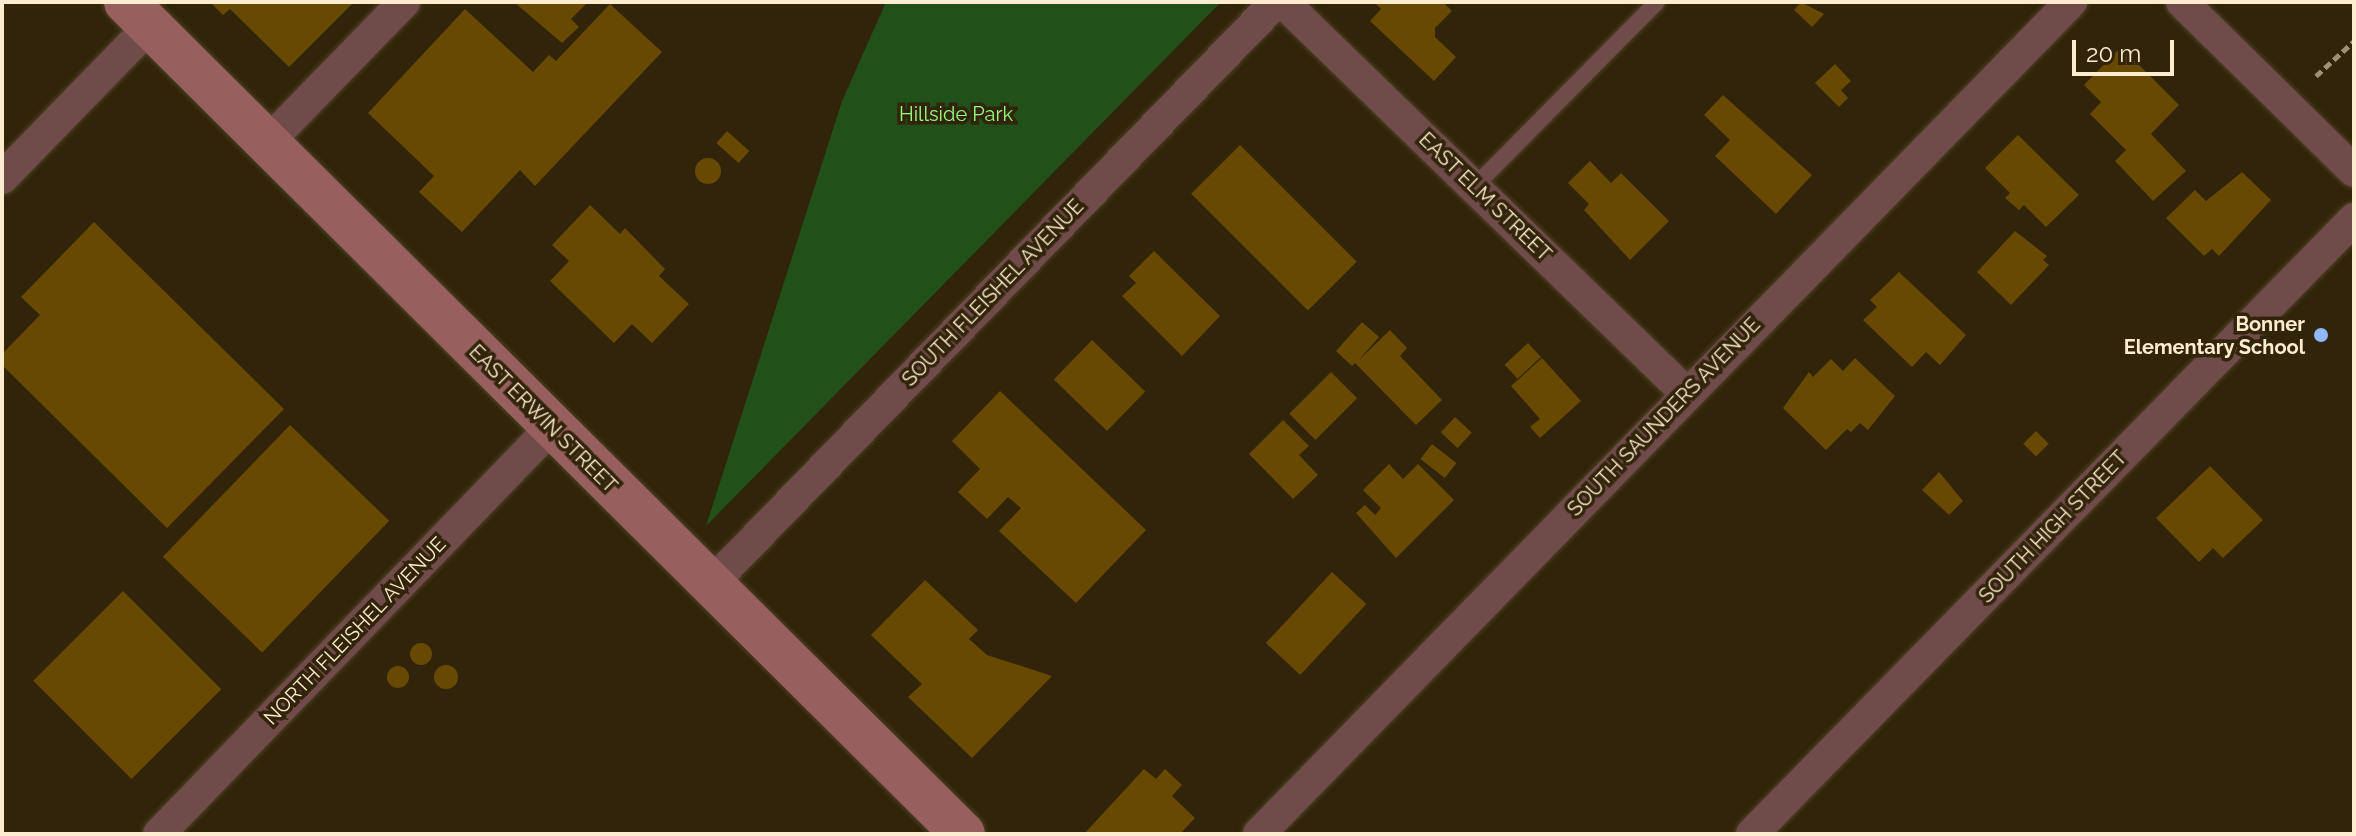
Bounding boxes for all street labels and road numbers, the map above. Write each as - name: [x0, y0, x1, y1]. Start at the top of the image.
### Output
- street label: EAST ELM STREET: [1414, 127, 1556, 267]
- street label: SOUTH FLEISHEL AVENUE: [897, 194, 1089, 392]
- street label: SOUTH SAUNDERS AVENUE: [1563, 313, 1765, 521]
- street label: EAST ERWIN STREET: [464, 340, 622, 498]
- street label: SOUTH HIGH STREET: [1974, 446, 2132, 608]
- street label: NORTH FLEISHEL AVENUE: [259, 532, 451, 730]

